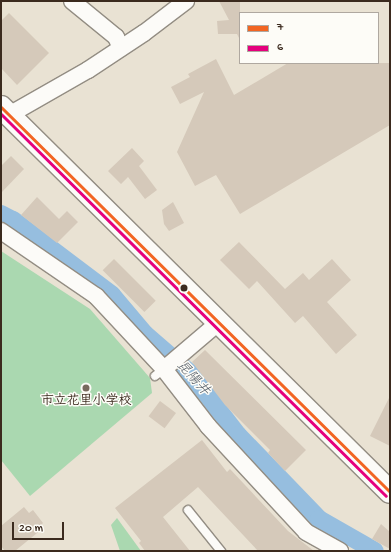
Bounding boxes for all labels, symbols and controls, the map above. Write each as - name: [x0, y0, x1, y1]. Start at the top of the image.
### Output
- legend: [239, 12, 379, 64]
- text: 7: [277, 21, 283, 35]
- text: 6: [277, 41, 283, 55]
- unlabelled marker: [179, 283, 189, 293]
- water label: 昆陽井: [172, 358, 212, 400]
- marker: 市立花里小学校: [81, 383, 91, 393]
- place label: 市立花里小学校: [41, 394, 131, 410]
- scale bar: [14, 514, 66, 540]
- text: 20 m: [19, 522, 43, 536]

